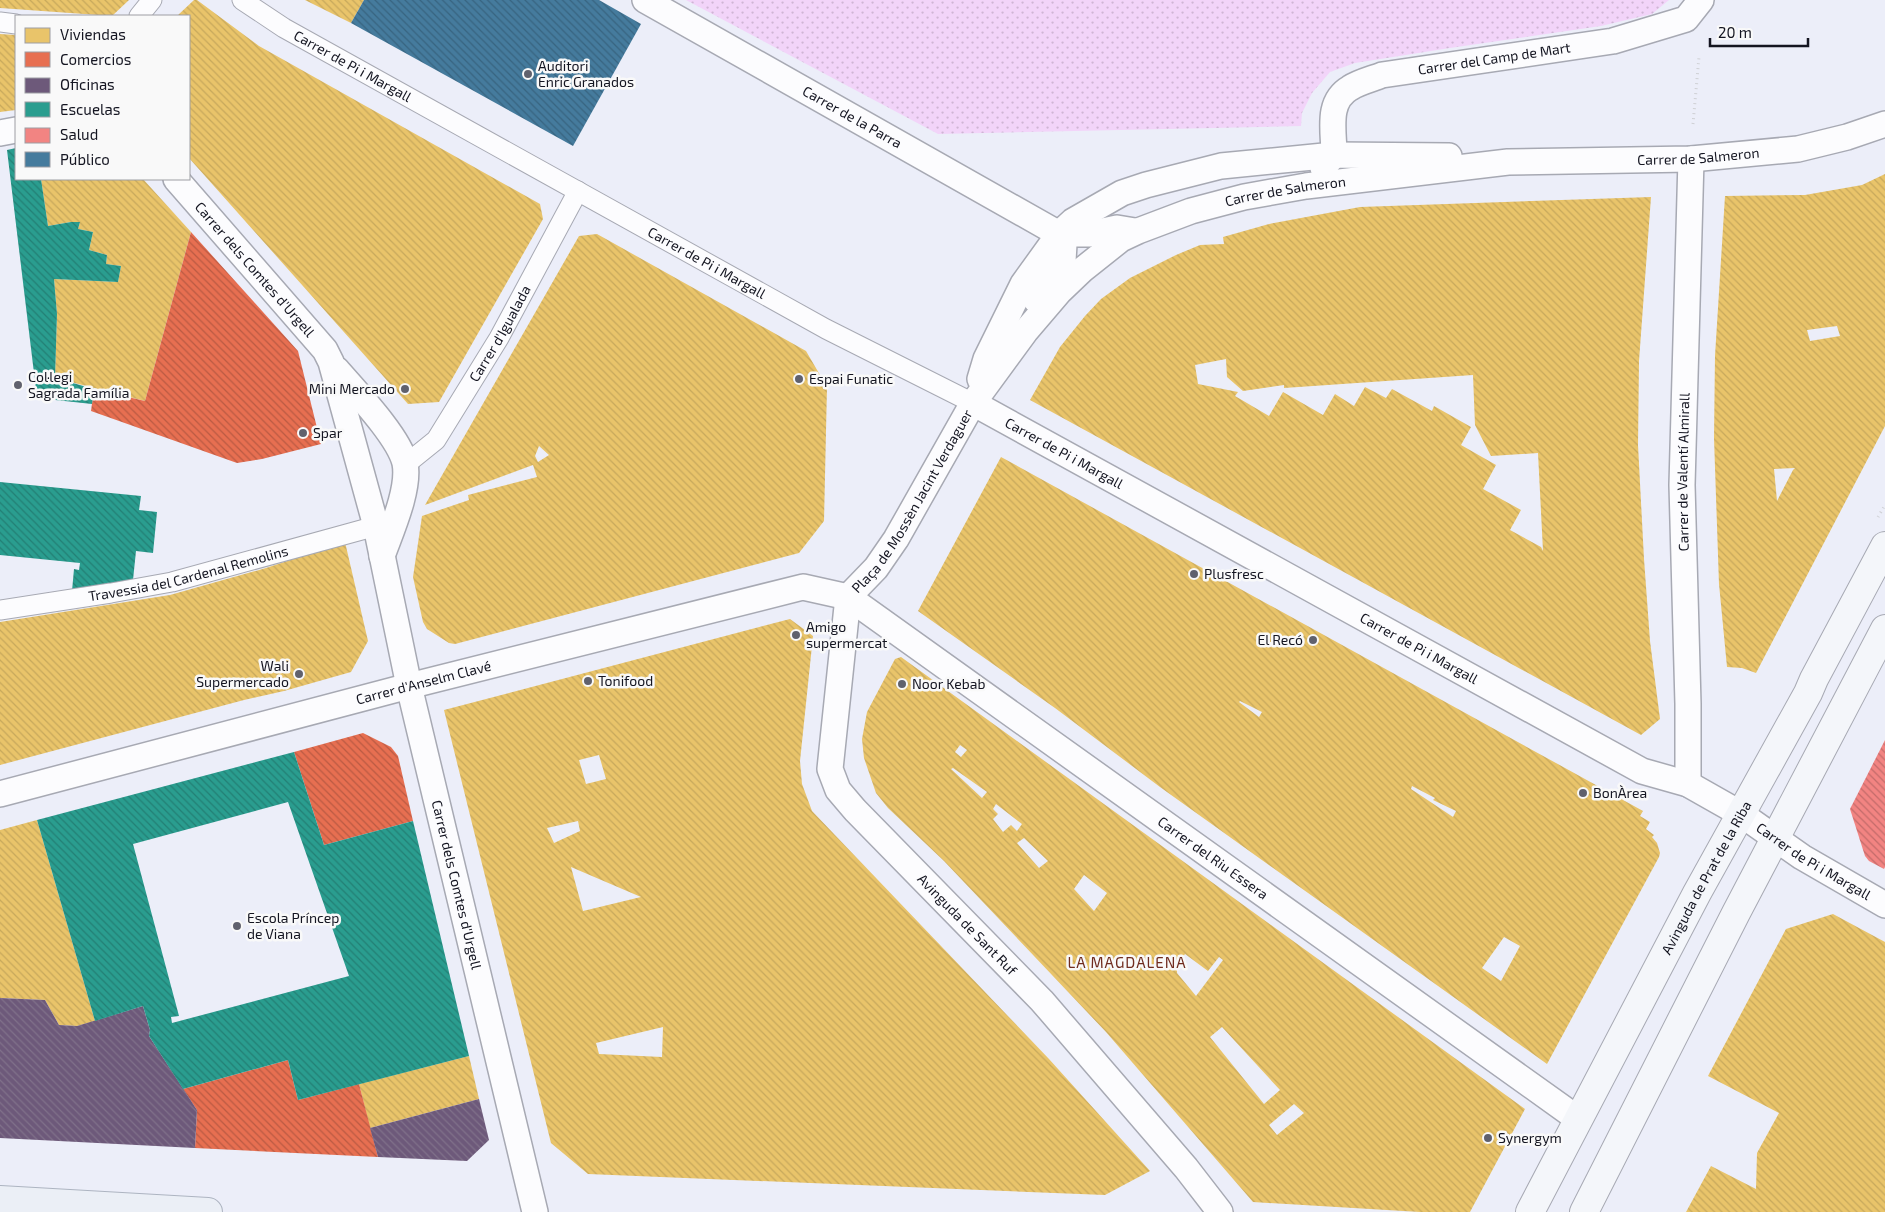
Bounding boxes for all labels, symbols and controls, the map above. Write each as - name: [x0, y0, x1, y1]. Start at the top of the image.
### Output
- legend: [15, 15, 190, 180]
- scale bar: [1710, 15, 1808, 47]
- text: 20 m: [1718, 23, 1752, 41]
- text: Viviendas: [60, 25, 126, 43]
- street label: Carrer de Pi i Margall: [291, 26, 416, 106]
- street label: Carrer del Camp de Mart: [1417, 38, 1572, 78]
- text: Comercios: [60, 50, 131, 68]
- place label: Auditori Enric Granados: [538, 57, 634, 90]
- marker: Auditori Enric Granados: [522, 68, 534, 80]
- text: Oficinas: [60, 75, 115, 93]
- street label: Carrer de la Parra: [800, 82, 905, 151]
- text: Escuelas: [60, 100, 120, 118]
- text: Salud: [60, 125, 98, 143]
- street label: Carrer de Salmeron: [1637, 144, 1760, 168]
- text: Público: [60, 150, 110, 168]
- street label: Carrer de Salmeron: [1223, 172, 1347, 210]
- street label: Carrer dels Comtes d'Urgell: [192, 198, 319, 341]
- street label: Carrer de Pi i Margall: [645, 223, 770, 302]
- street label: Carrer d'Igualada: [465, 282, 534, 385]
- place label: Col·legi Sagrada Família: [28, 368, 129, 401]
- place label: Espai Funatic: [809, 370, 893, 387]
- marker: Espai Funatic: [793, 373, 805, 385]
- marker: Col·legi Sagrada Família: [12, 379, 24, 391]
- place label: Mini Mercado: [309, 380, 395, 397]
- marker: Mini Mercado: [399, 383, 411, 395]
- street label: Carrer de Valentí Almirall: [1673, 392, 1693, 552]
- street label: Plaça de Mossèn Jacint Verdaguer: [848, 406, 976, 596]
- street label: Carrer de Pi i Margall: [1002, 413, 1127, 492]
- place label: Spar: [313, 424, 343, 441]
- marker: Spar: [297, 427, 309, 439]
- street label: Travessia del Cardenal Remolins: [87, 542, 290, 604]
- place label: Plusfresc: [1204, 565, 1264, 582]
- marker: Plusfresc: [1188, 568, 1200, 580]
- street label: Carrer de Pi i Margall: [1357, 609, 1482, 688]
- place label: Amigo supermercat: [806, 618, 887, 651]
- marker: Amigo supermercat: [790, 629, 802, 641]
- place label: El Recó: [1257, 631, 1303, 648]
- marker: El Recó: [1307, 634, 1319, 646]
- place label: Wali Supermercado: [196, 657, 289, 690]
- street label: Carrer d'Anselm Clavé: [354, 657, 493, 708]
- marker: Wali Supermercado: [293, 668, 305, 680]
- place label: Tonifood: [598, 672, 653, 689]
- marker: Tonifood: [582, 675, 594, 687]
- place label: Noor Kebab: [912, 675, 985, 692]
- marker: Noor Kebab: [896, 678, 908, 690]
- place label: BonÀrea: [1593, 784, 1647, 801]
- marker: BonÀrea: [1577, 787, 1589, 799]
- street label: Carrer dels Comtes d'Urgell: [429, 798, 486, 972]
- street label: Avinguda de Prat de la Riba: [1657, 798, 1755, 957]
- street label: Carrer del Riu Essera: [1155, 812, 1272, 903]
- street label: Carrer de Pi i Margall: [1753, 819, 1875, 904]
- street label: Avinguda de Sant Ruf: [914, 870, 1021, 979]
- place label: Escola Príncep de Viana: [247, 909, 339, 942]
- marker: Escola Príncep de Viana: [231, 920, 243, 932]
- district label: LA MAGDALENA: [1067, 953, 1187, 971]
- place label: Synergym: [1498, 1129, 1562, 1146]
- marker: Synergym: [1482, 1132, 1494, 1144]

